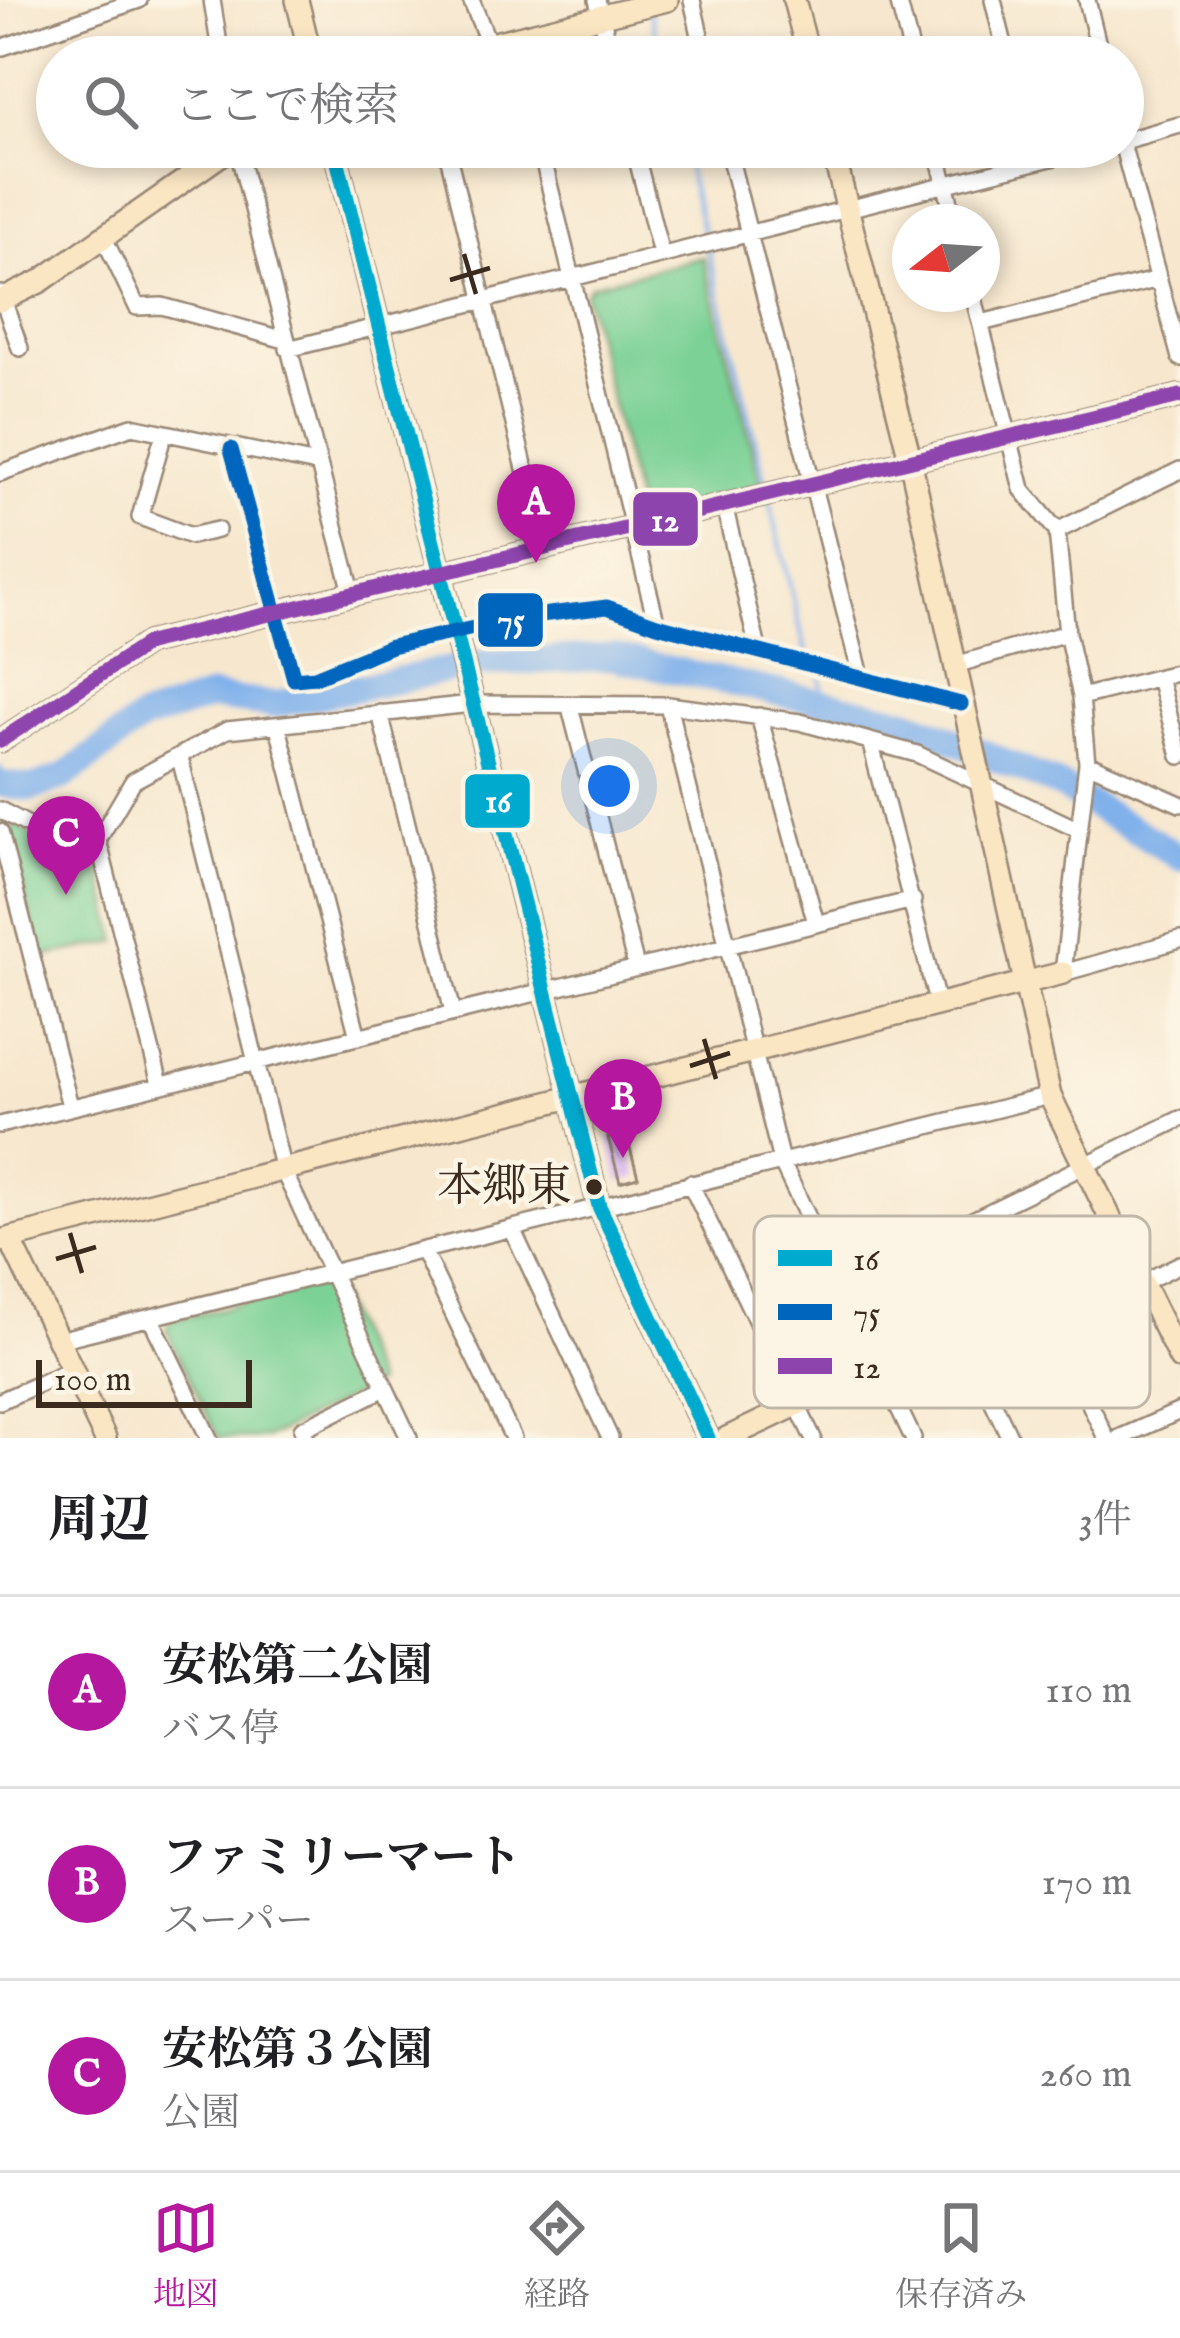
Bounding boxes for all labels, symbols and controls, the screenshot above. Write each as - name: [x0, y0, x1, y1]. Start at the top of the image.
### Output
- search box: [36, 36, 1144, 168]
- icon: search: [78, 69, 144, 135]
- text: ここで検索: [174, 79, 399, 136]
- north arrow: [892, 204, 1000, 312]
- pin: A: [497, 464, 575, 563]
- line badge: 12: [631, 490, 700, 548]
- text: 12: [651, 501, 679, 543]
- line badge: 75: [476, 591, 545, 649]
- text: 75: [497, 601, 525, 643]
- your location: [579, 756, 639, 816]
- line badge: 16: [463, 772, 532, 830]
- text: 16: [485, 782, 512, 824]
- pin: C: [27, 796, 105, 895]
- pin: B: [584, 1059, 662, 1158]
- place label: 本郷東: [437, 1159, 572, 1216]
- marker: 本郷東: [583, 1176, 605, 1198]
- legend: [754, 1216, 1150, 1408]
- text: 16: [853, 1240, 880, 1282]
- text: 75: [853, 1294, 880, 1336]
- text: 12: [853, 1348, 881, 1390]
- scale bar: [36, 1354, 252, 1407]
- text: 100 m: [54, 1360, 131, 1402]
- text: 周辺: [48, 1490, 150, 1555]
- text: 3件: [1078, 1497, 1132, 1546]
- text: 安松第二公園: [162, 1639, 432, 1696]
- text: A: [74, 1667, 100, 1716]
- text: 110 m: [1045, 1667, 1132, 1716]
- text: バス停: [162, 1706, 279, 1755]
- text: ファミリーマート: [162, 1831, 521, 1888]
- text: B: [74, 1859, 100, 1908]
- text: 170 m: [1041, 1859, 1132, 1908]
- text: スーパー: [162, 1898, 314, 1947]
- text: 安松第３公園: [162, 2023, 432, 2080]
- text: C: [73, 2051, 101, 2100]
- text: 260 m: [1039, 2051, 1132, 2100]
- text: 公園: [162, 2090, 240, 2139]
- tab: 地図: [153, 2195, 219, 2317]
- tab: 経路: [524, 2195, 590, 2317]
- tab: 保存済み: [895, 2195, 1027, 2317]

